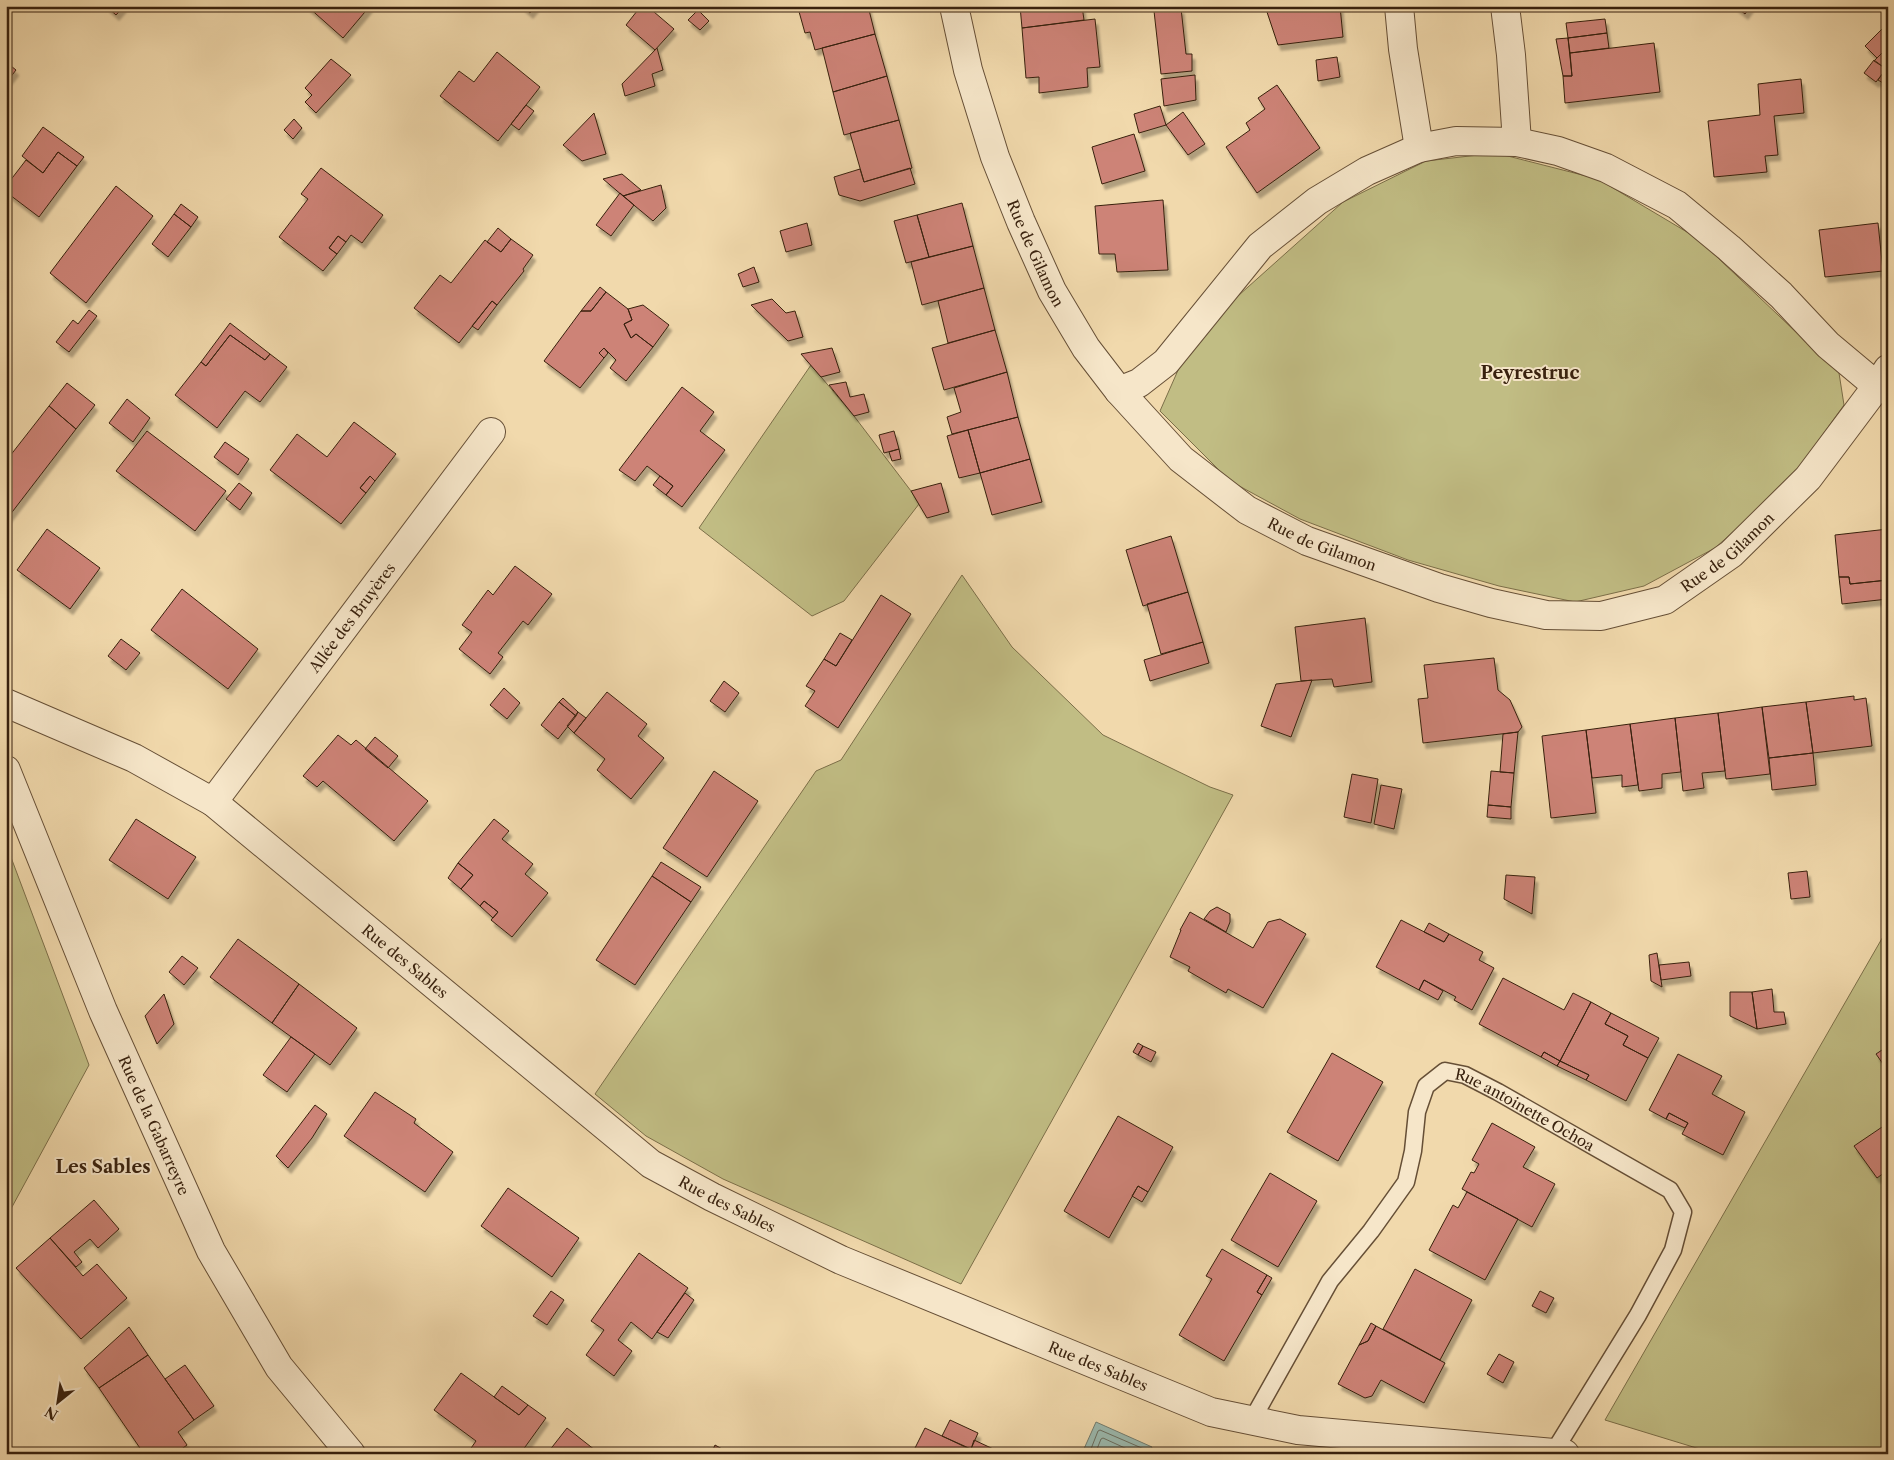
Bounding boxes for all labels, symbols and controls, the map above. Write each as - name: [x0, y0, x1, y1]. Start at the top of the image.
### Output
- street label: Rue de Gilamon: [1003, 197, 1069, 311]
- district label: Peyrestruc: [1481, 362, 1579, 384]
- street label: Rue de Gilamon: [1677, 507, 1778, 596]
- street label: Rue de Gilamon: [1265, 513, 1380, 575]
- street label: Allée des Bruyères: [304, 559, 399, 677]
- street label: Rue des Sables: [358, 920, 452, 1002]
- street label: Rue de la Gabarreyre: [115, 1053, 194, 1198]
- street label: Rue antoinette Ochoa: [1454, 1064, 1598, 1155]
- district label: Les Sables: [55, 1156, 151, 1178]
- street label: Rue des Sables: [676, 1171, 779, 1236]
- street label: Rue des Sables: [1046, 1337, 1151, 1395]
- north arrow: [32, 1378, 82, 1428]
- text: N: [42, 1402, 61, 1424]

